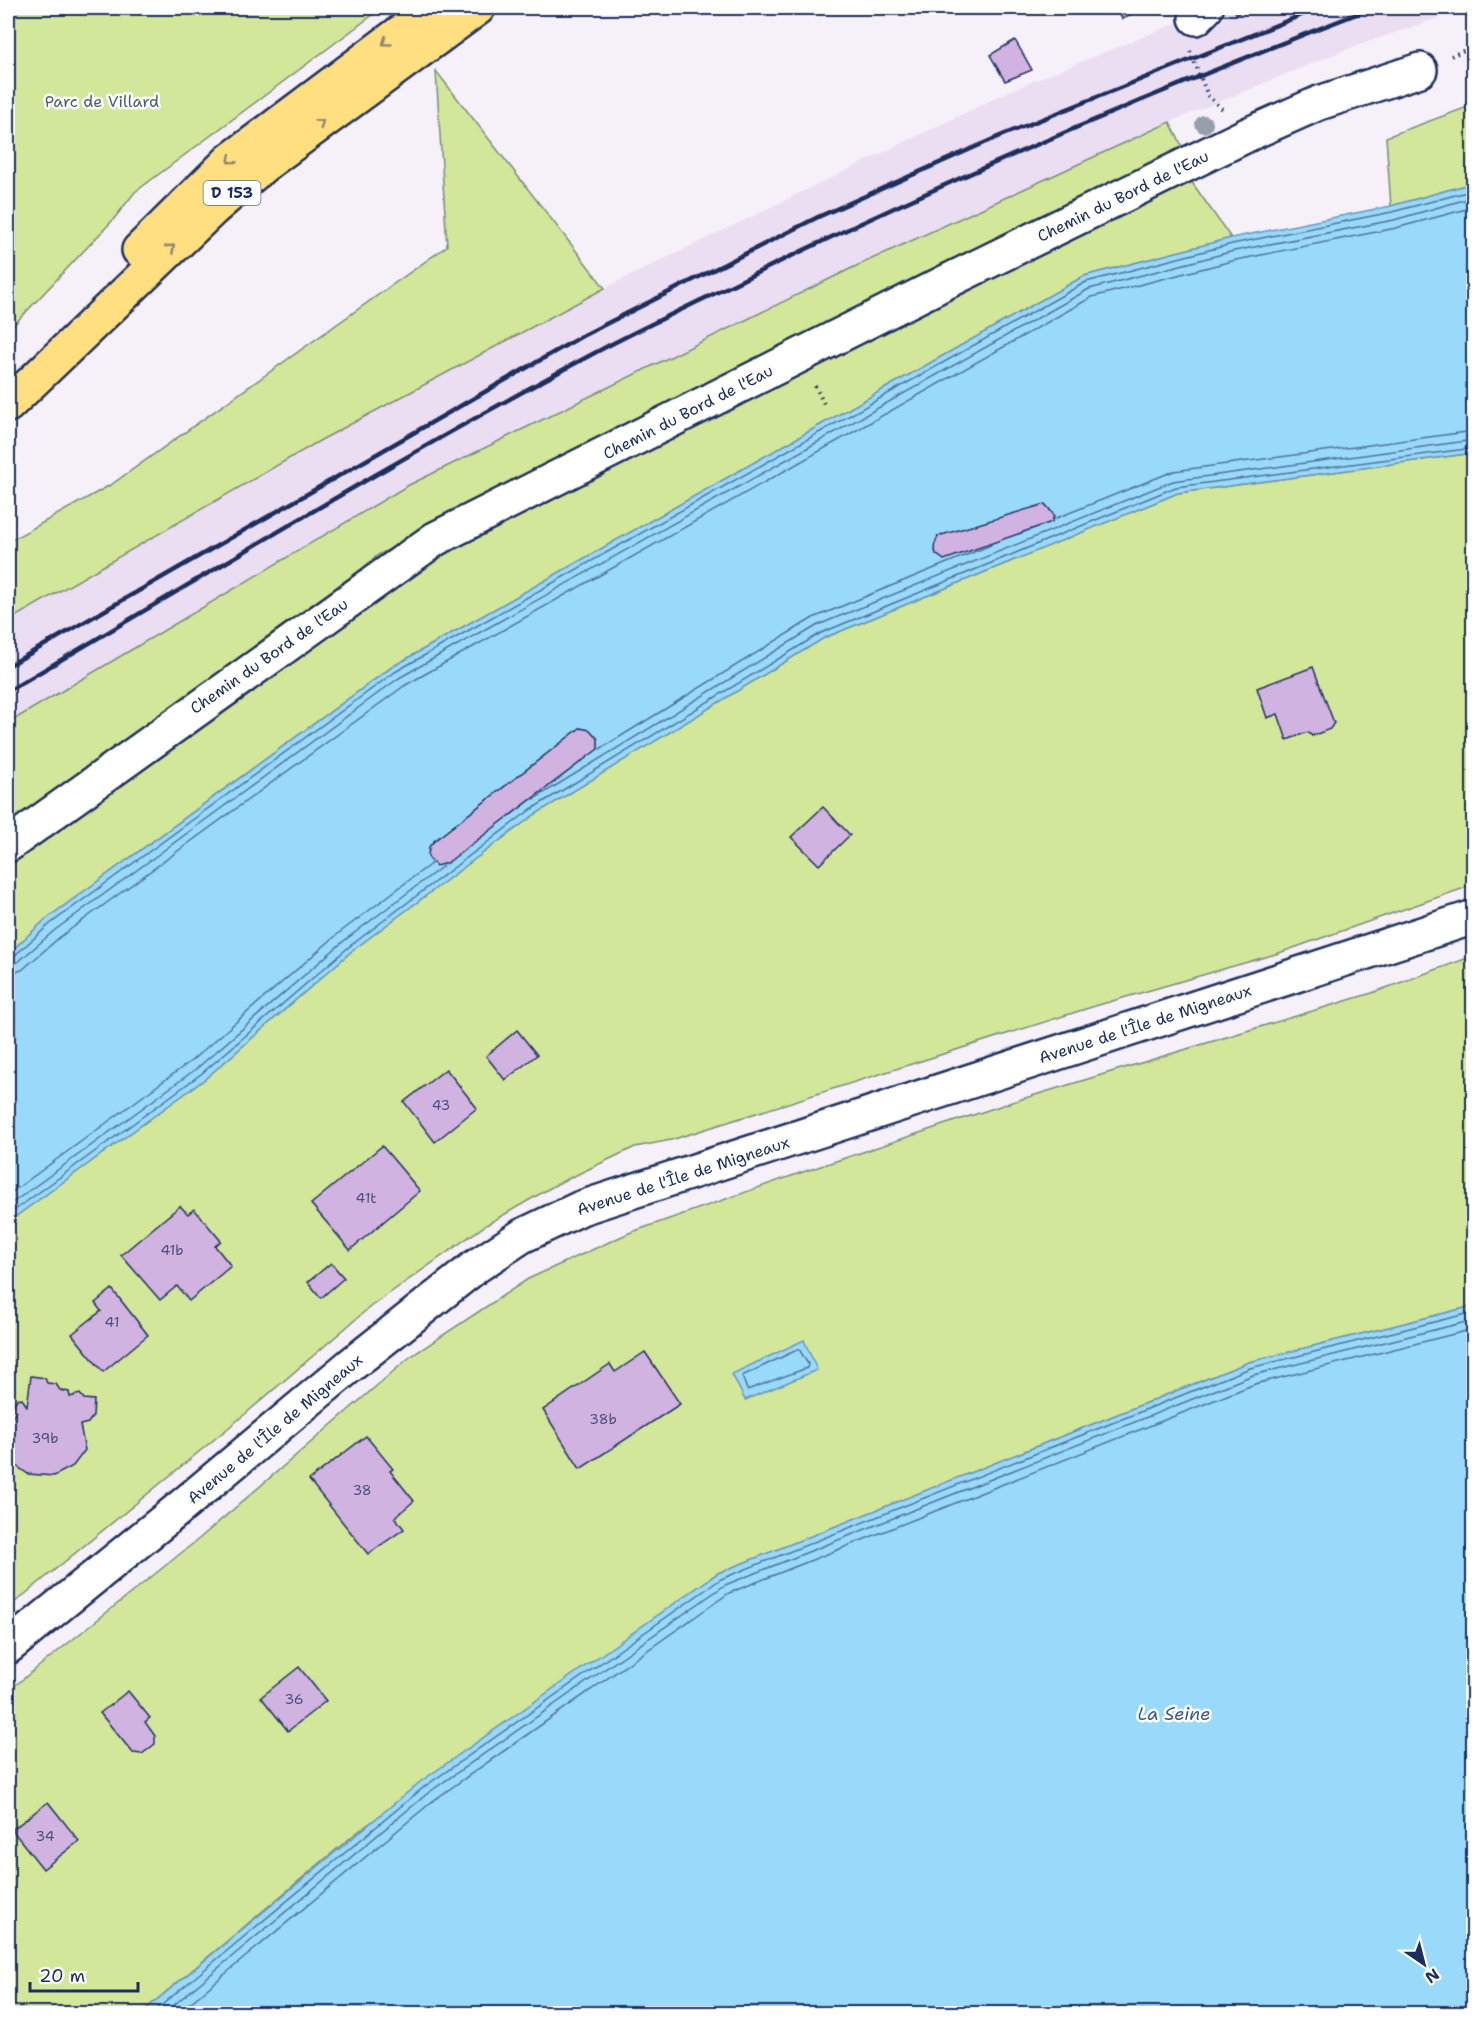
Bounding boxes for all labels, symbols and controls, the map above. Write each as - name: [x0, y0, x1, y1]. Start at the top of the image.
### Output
- one-way arrow: [381, 35, 392, 46]
- park label: Parc de Villard: [45, 91, 159, 112]
- one-way arrow: [314, 120, 325, 131]
- street label: Chemin du Bord de l'Eau: [1034, 145, 1212, 247]
- one-way arrow: [227, 153, 238, 164]
- road number: D 153: [204, 181, 260, 205]
- one-way arrow: [163, 245, 174, 256]
- street label: Chemin du Bord de l'Eau: [599, 360, 777, 464]
- street label: Chemin du Bord de l'Eau: [186, 593, 352, 719]
- street label: Avenue de l'Île de Migneaux: [1036, 980, 1254, 1068]
- house number: 43: [432, 1096, 450, 1114]
- street label: Avenue de l'Île de Migneaux: [574, 1132, 792, 1220]
- house number: 41t: [356, 1189, 376, 1207]
- house number: 41b: [160, 1241, 184, 1259]
- house number: 41: [105, 1313, 119, 1331]
- street label: Avenue de l'Île de Migneaux: [183, 1349, 367, 1509]
- house number: 38b: [589, 1410, 617, 1428]
- house number: 39b: [31, 1429, 59, 1447]
- house number: 38: [352, 1481, 372, 1499]
- house number: 36: [284, 1690, 304, 1708]
- water label: La Seine: [1138, 1702, 1210, 1726]
- house number: 34: [35, 1827, 55, 1845]
- north arrow: [1394, 1934, 1454, 1994]
- scale bar: [30, 1955, 138, 1993]
- text: 20 m: [39, 1964, 85, 1988]
- text: N: [1421, 1964, 1444, 1988]

